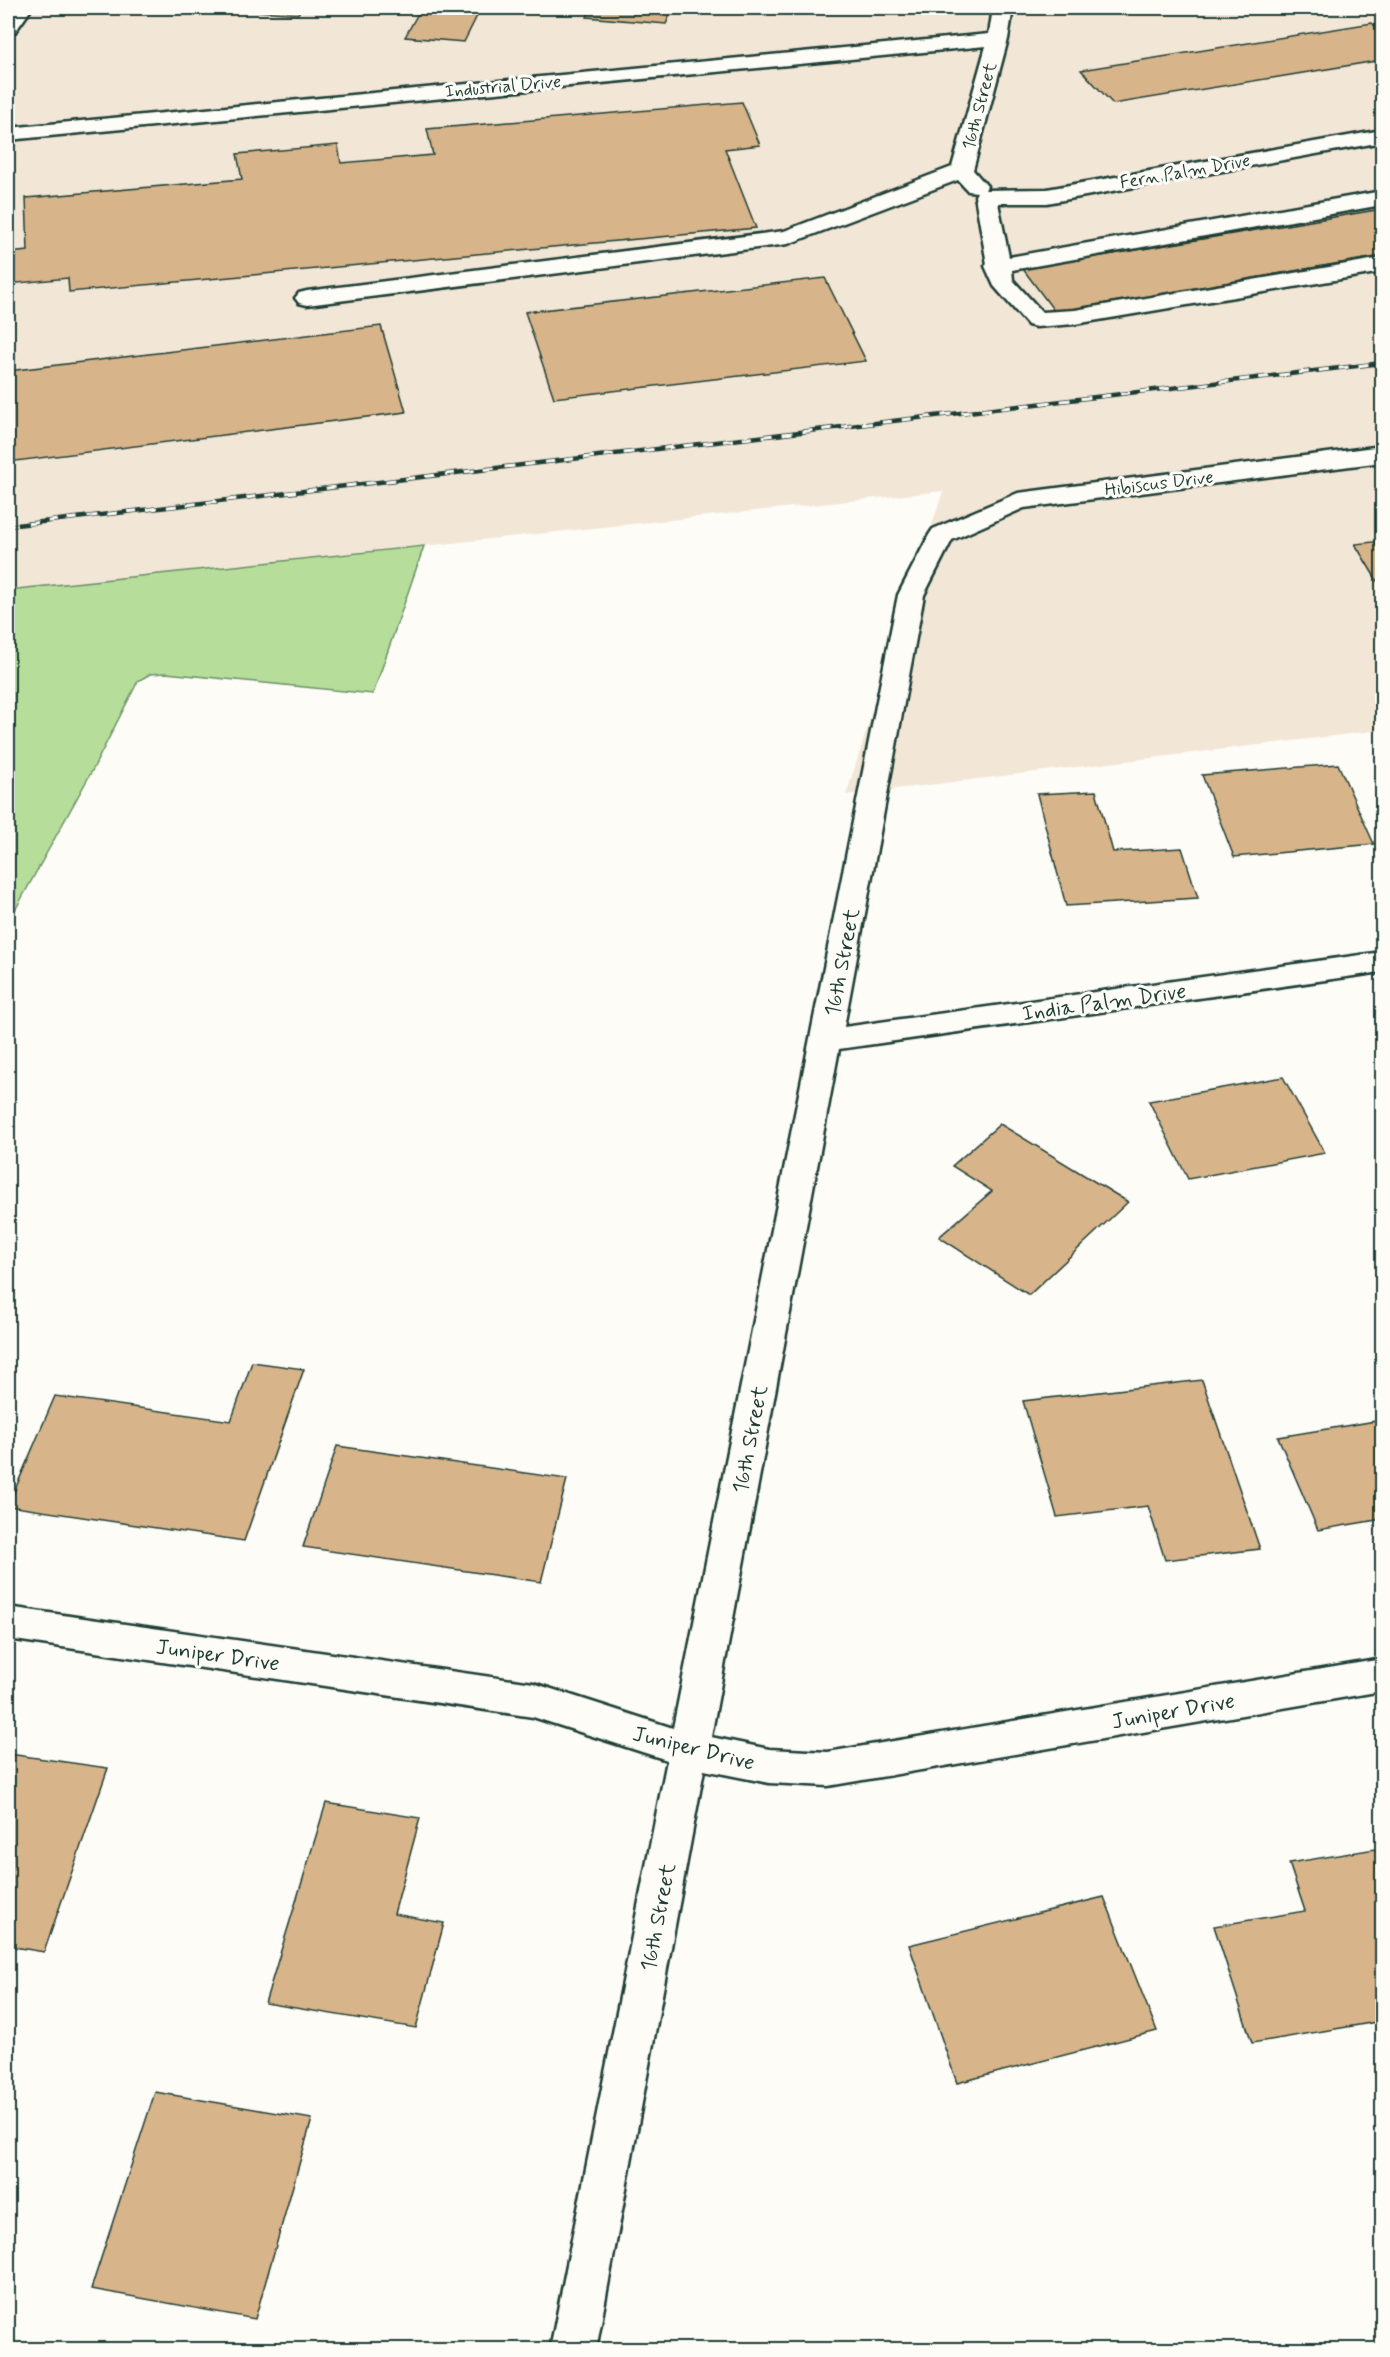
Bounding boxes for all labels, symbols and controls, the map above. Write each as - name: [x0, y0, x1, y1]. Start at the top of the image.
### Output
- street label: 16th Street: [957, 59, 1003, 153]
- street label: Industrial Drive: [444, 70, 562, 104]
- street label: Fern Palm Drive: [1118, 149, 1252, 195]
- street label: Hibiscus Drive: [1103, 465, 1215, 503]
- street label: 16th Street: [819, 906, 867, 1019]
- street label: India Palm Drive: [1020, 978, 1188, 1028]
- street label: 16th Street: [727, 1383, 775, 1496]
- street label: Juniper Drive: [154, 1633, 281, 1679]
- street label: Juniper Drive: [1110, 1687, 1237, 1737]
- street label: Juniper Drive: [630, 1720, 757, 1778]
- street label: 16th Street: [635, 1861, 683, 1974]

